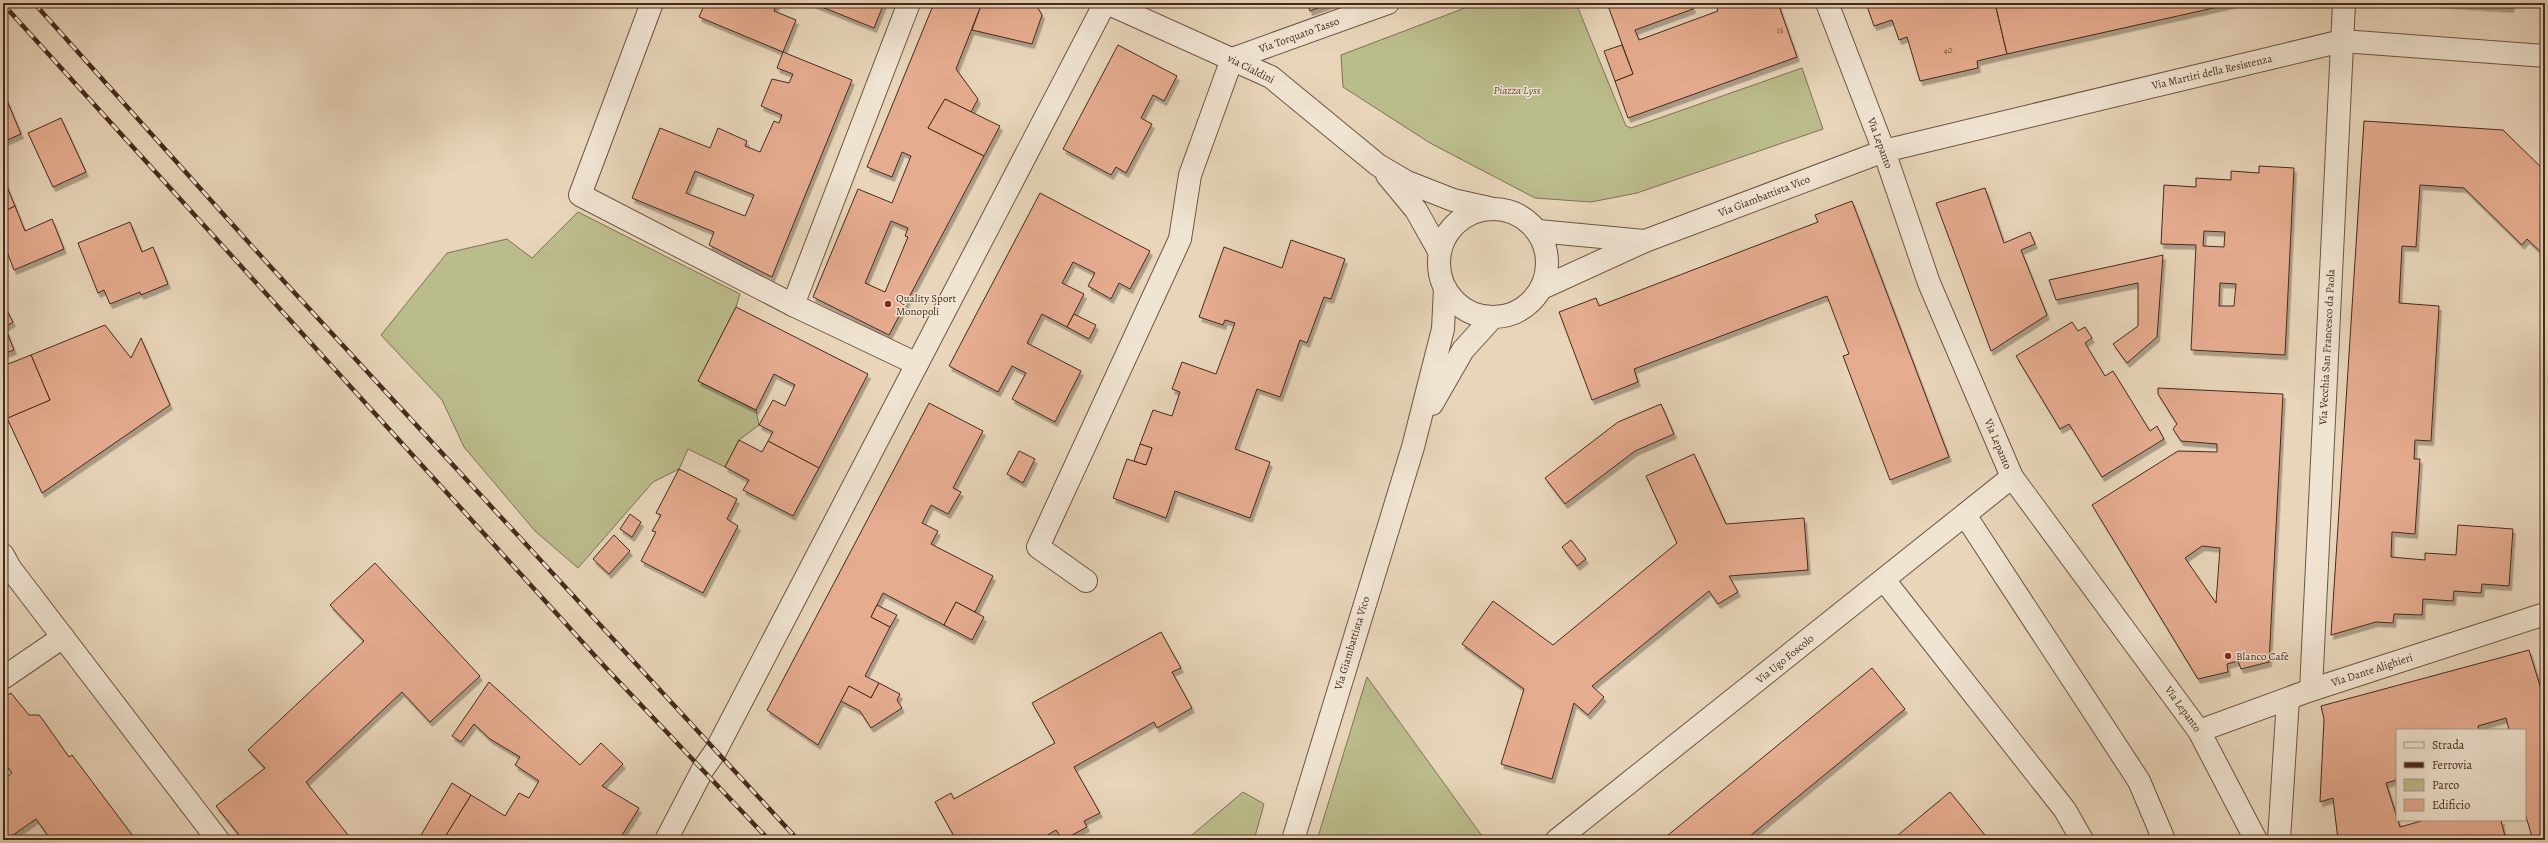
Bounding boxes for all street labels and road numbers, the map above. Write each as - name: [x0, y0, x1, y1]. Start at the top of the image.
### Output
- street label: Via Torquato Tasso: [1256, 13, 1342, 57]
- street label: via Cialdini: [1224, 50, 1277, 87]
- street label: Via Martiri della Resistenza: [2149, 51, 2274, 93]
- street label: Via Lepanto: [1864, 114, 1896, 171]
- street label: Via Giambattista Vico: [1715, 171, 1812, 221]
- street label: Via Vecchia San Francesco da Paola: [2315, 268, 2339, 426]
- street label: Via Lepanto: [1980, 416, 2016, 472]
- street label: Via Giambattista Vico: [1330, 594, 1373, 693]
- street label: Via Ugo Foscolo: [1752, 631, 1818, 688]
- street label: Via Dante Alighieri: [2328, 650, 2415, 691]
- street label: Via Lepanto: [2161, 682, 2205, 735]

